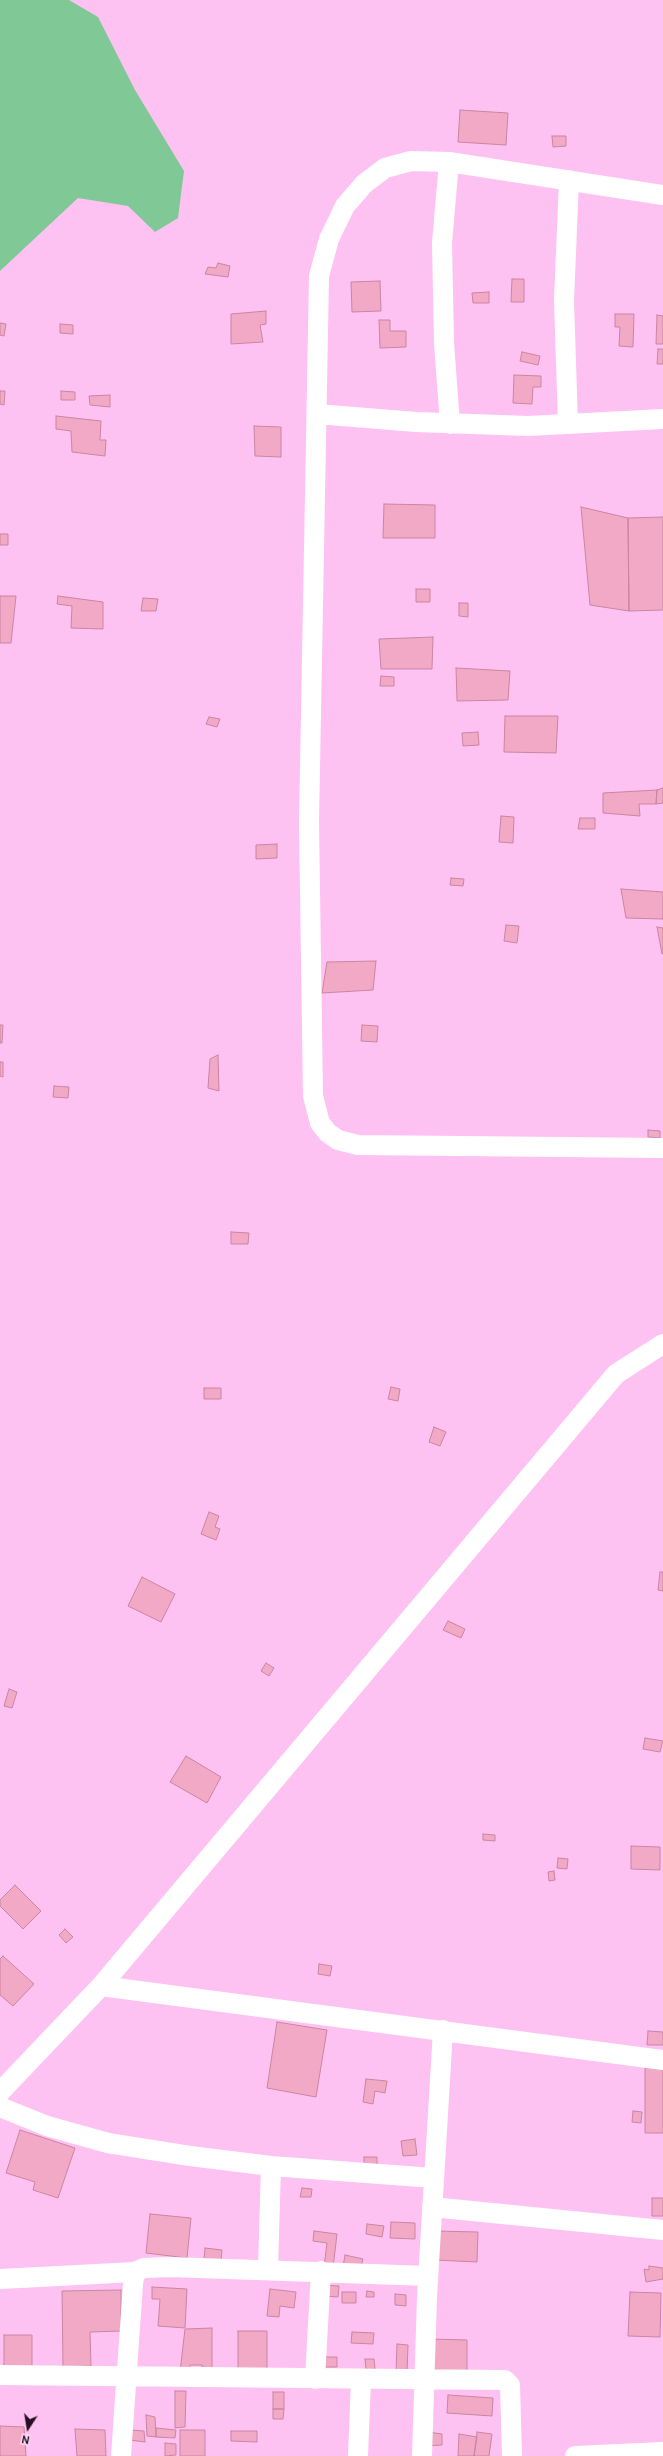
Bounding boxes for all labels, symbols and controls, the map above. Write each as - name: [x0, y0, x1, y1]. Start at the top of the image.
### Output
- north arrow: [8, 2408, 48, 2448]
- text: N: [20, 2432, 31, 2447]

